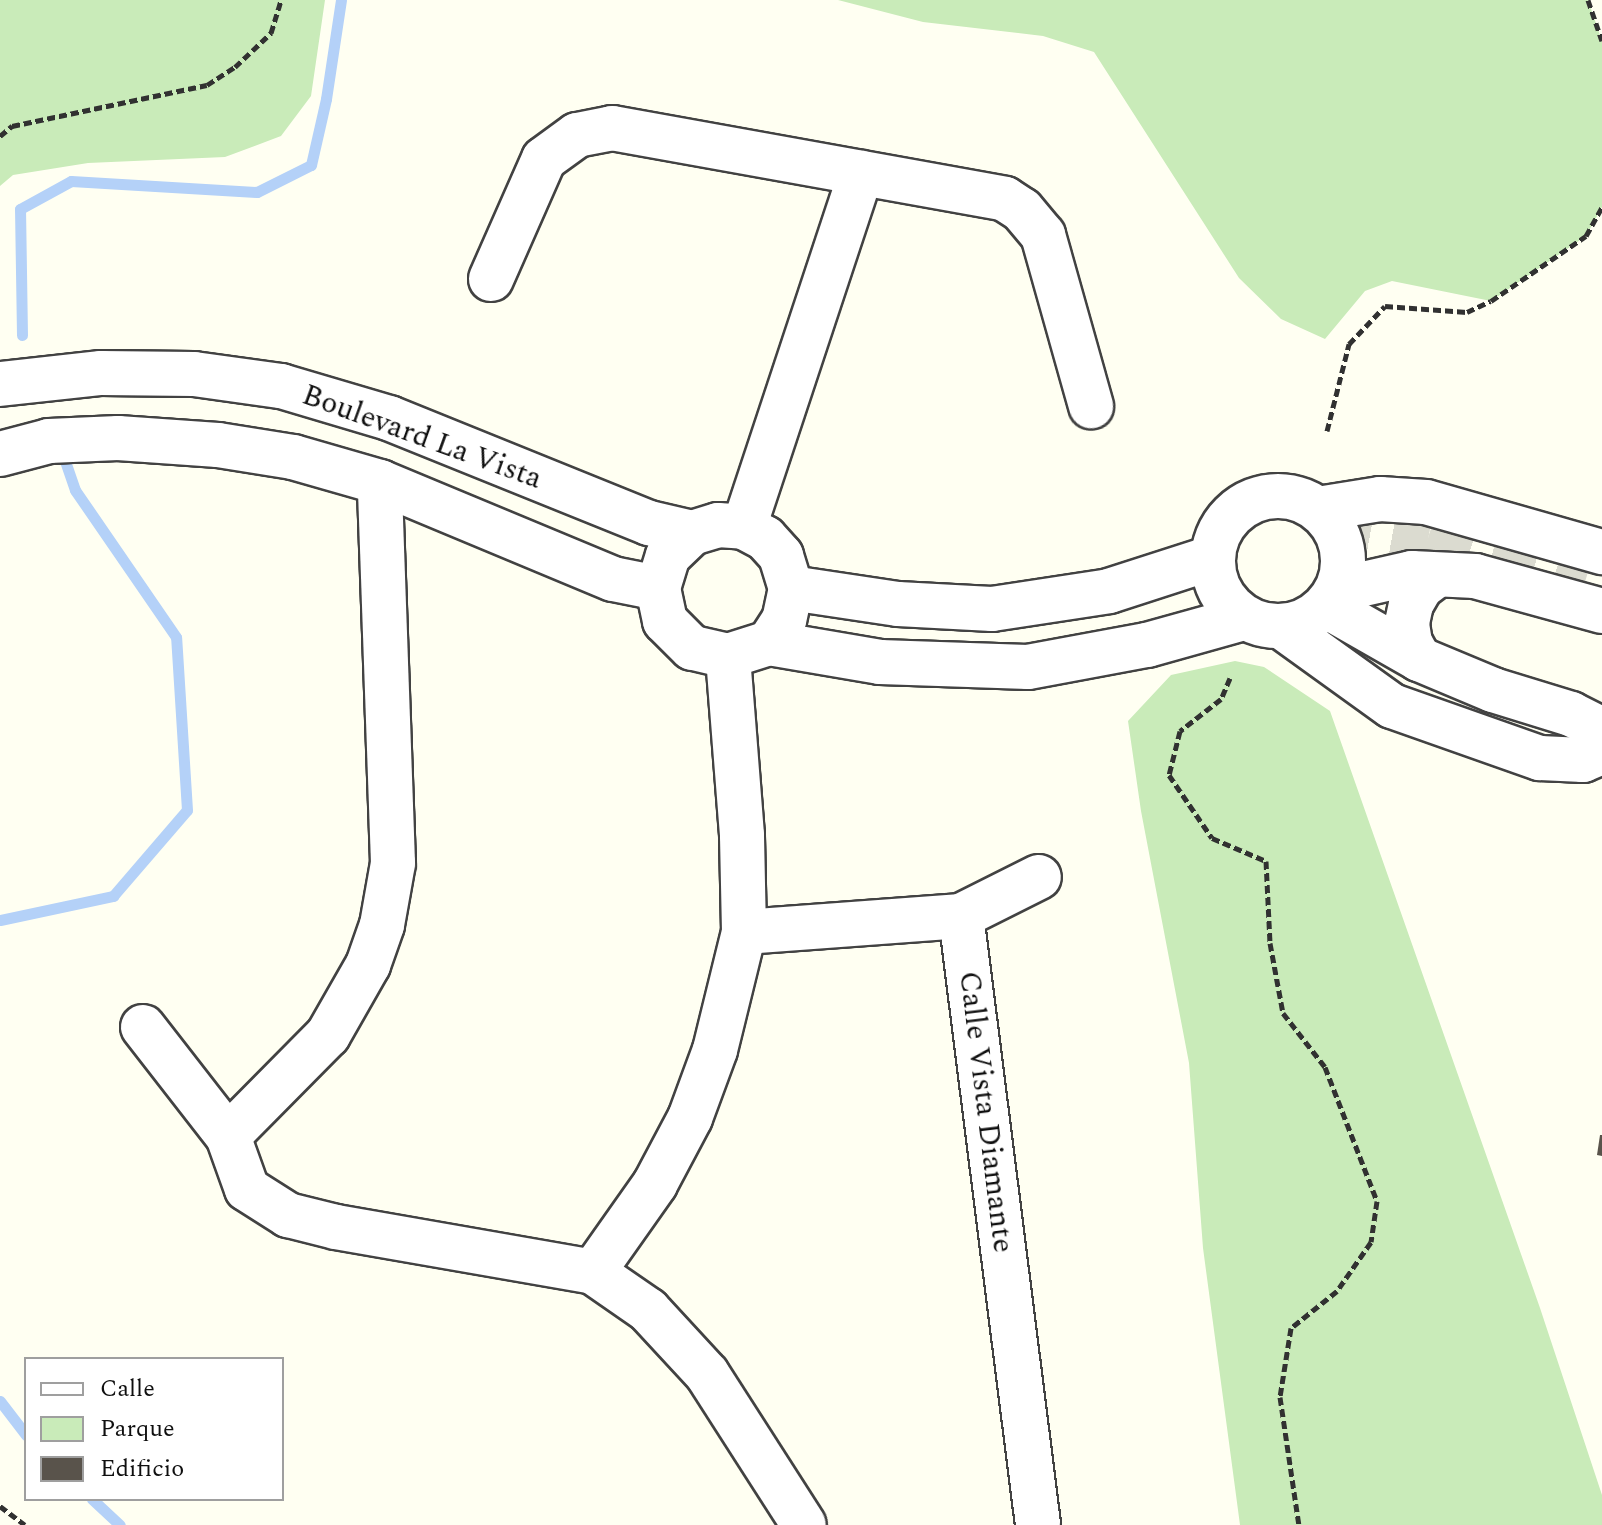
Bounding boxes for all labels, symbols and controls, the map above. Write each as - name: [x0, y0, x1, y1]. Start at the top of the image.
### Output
- street label: Boulevard La Vista: [297, 377, 547, 497]
- street label: Calle Vista Diamante: [951, 969, 1021, 1255]
- legend: [24, 1357, 284, 1501]
- text: Calle: [100, 1371, 155, 1407]
- text: Parque: [100, 1411, 175, 1447]
- text: Edificio: [100, 1451, 184, 1487]

